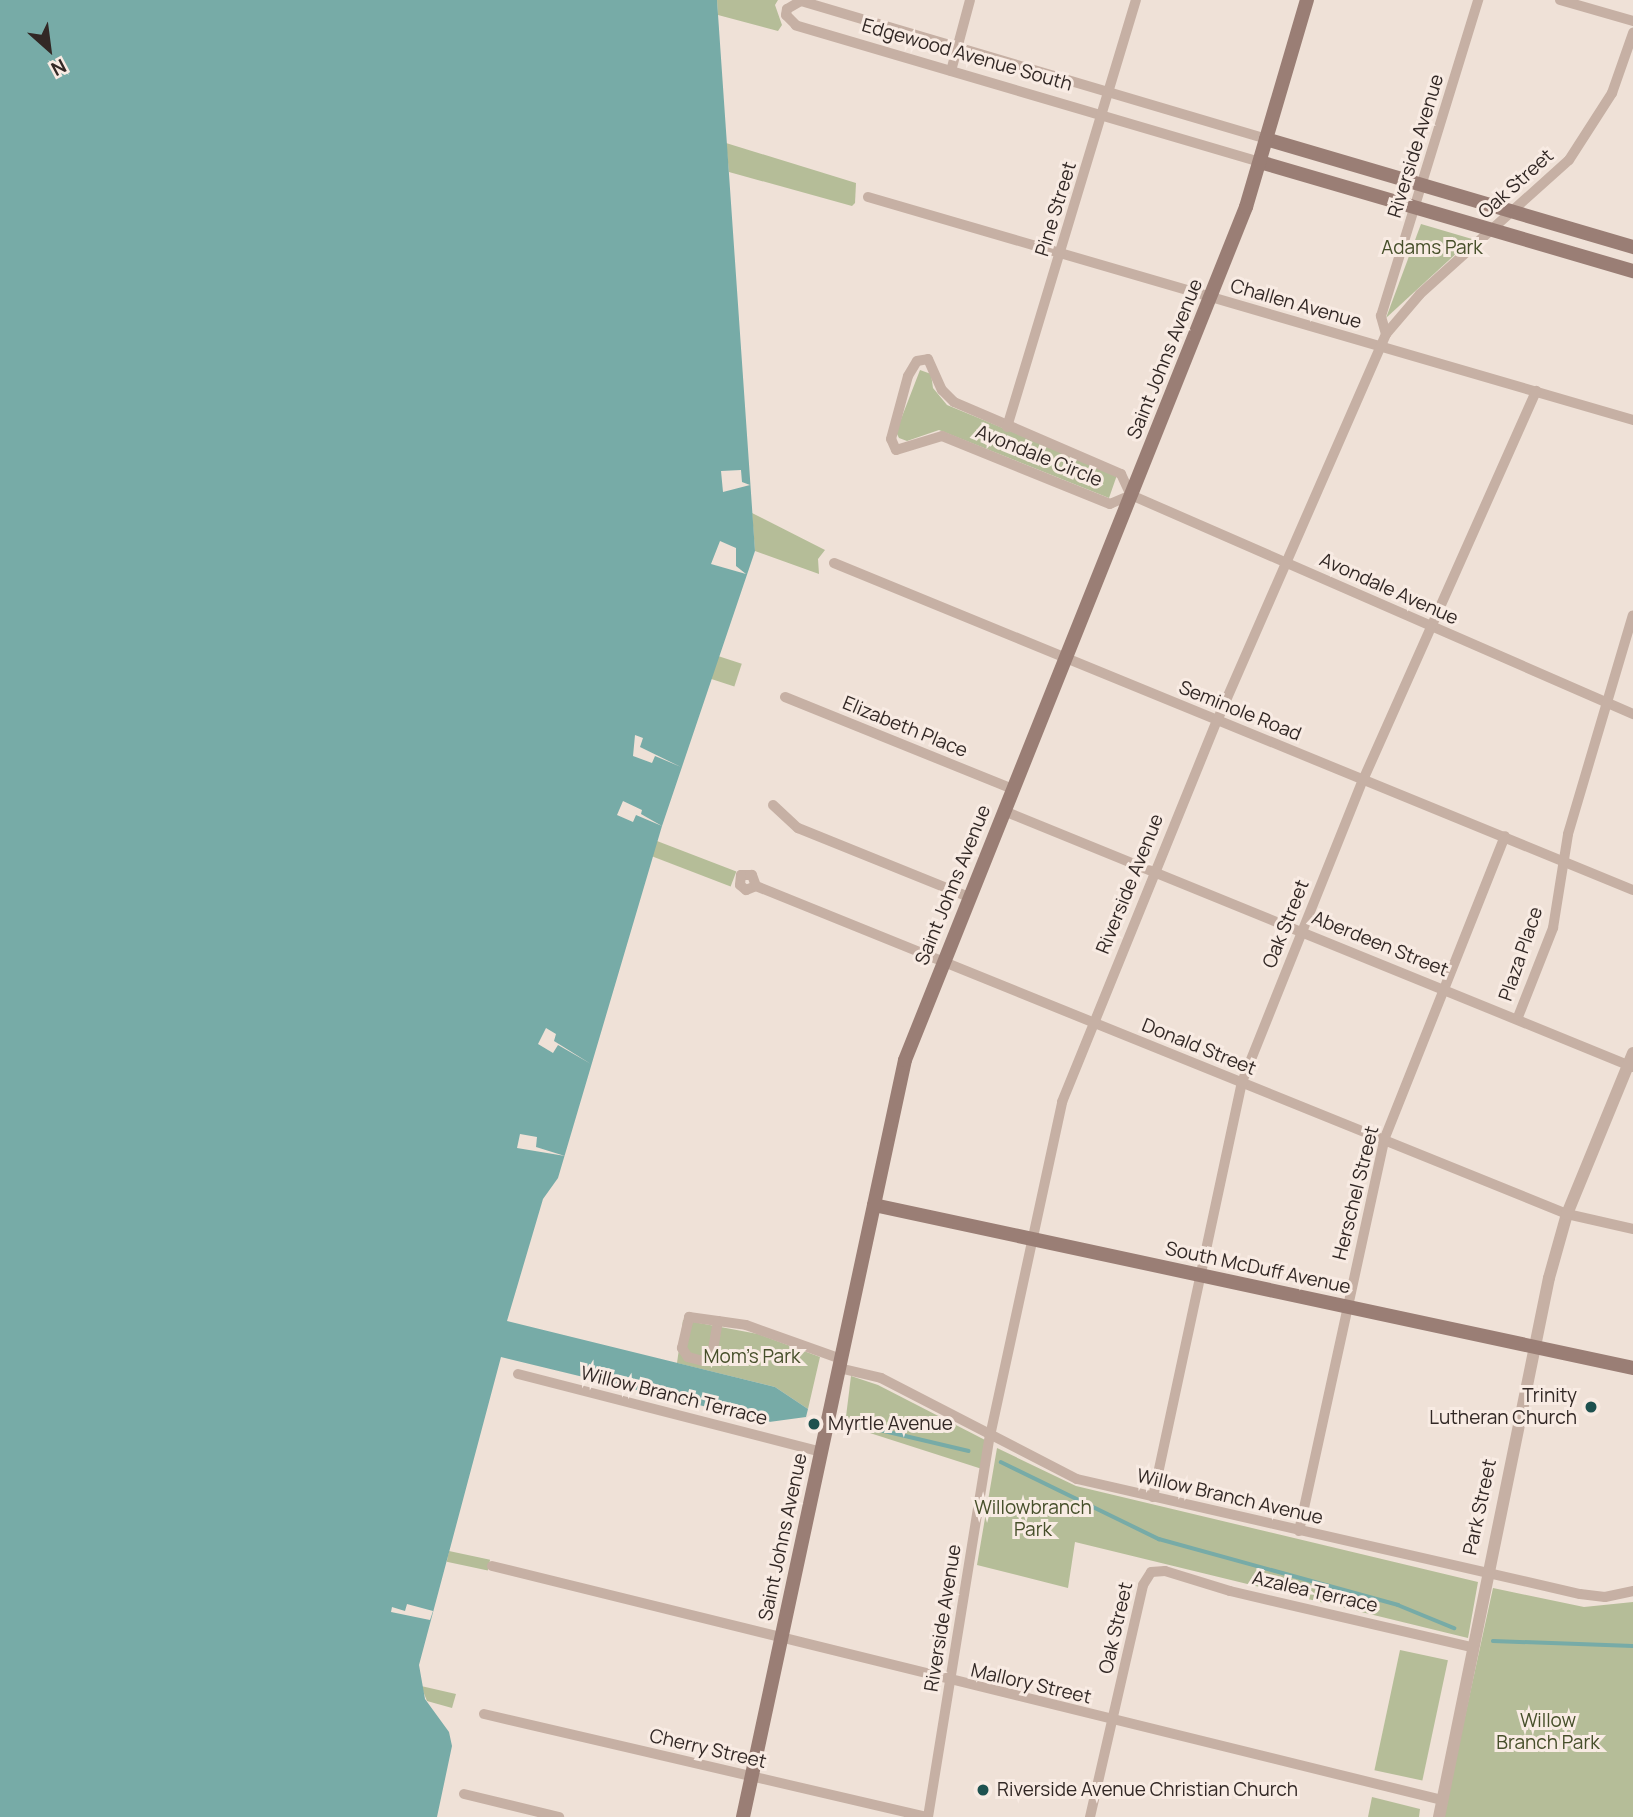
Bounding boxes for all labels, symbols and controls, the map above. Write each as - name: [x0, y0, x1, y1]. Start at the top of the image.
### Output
- north arrow: [14, 14, 84, 84]
- street label: Edgewood Avenue South: [859, 14, 1075, 96]
- text: N: [47, 53, 71, 82]
- street label: Riverside Avenue: [1383, 71, 1449, 221]
- street label: Oak Street: [1474, 144, 1558, 224]
- street label: Pine Street: [1031, 159, 1081, 259]
- park label: Adams Park: [1381, 237, 1483, 259]
- street label: Challen Avenue: [1228, 274, 1364, 334]
- street label: Saint Johns Avenue: [1122, 276, 1208, 442]
- street label: Avondale Circle: [972, 420, 1106, 492]
- street label: Avondale Avenue: [1316, 548, 1462, 630]
- street label: Seminole Road: [1176, 676, 1304, 746]
- street label: Elizabeth Place: [839, 692, 971, 762]
- street label: Saint Johns Avenue: [910, 802, 996, 968]
- street label: Riverside Avenue: [1092, 811, 1168, 957]
- street label: Oak Street: [1258, 876, 1314, 972]
- street label: Plaza Place: [1494, 904, 1548, 1004]
- street label: Aberdeen Street: [1308, 906, 1452, 982]
- street label: Donald Street: [1139, 1014, 1259, 1080]
- street label: Herschel Street: [1328, 1124, 1384, 1262]
- street label: South McDuff Avenue: [1163, 1237, 1353, 1299]
- park label: Mom's Park: [704, 1346, 800, 1368]
- street label: Willow Branch Terrace: [578, 1362, 770, 1430]
- place label: Trinity Lutheran Church: [1429, 1385, 1577, 1429]
- marker: Trinity Lutheran Church: [1583, 1399, 1599, 1415]
- place label: Myrtle Avenue: [828, 1413, 953, 1435]
- marker: Myrtle Avenue: [806, 1416, 822, 1432]
- street label: Saint Johns Avenue: [754, 1451, 812, 1623]
- street label: Park Street: [1459, 1457, 1501, 1557]
- street label: Willow Branch Avenue: [1135, 1464, 1325, 1530]
- park label: Willowbranch Park: [974, 1497, 1092, 1541]
- street label: Riverside Avenue: [920, 1543, 966, 1693]
- street label: Azalea Terrace: [1250, 1567, 1380, 1617]
- street label: Oak Street: [1094, 1580, 1138, 1676]
- street label: Mallory Street: [969, 1659, 1093, 1709]
- park label: Willow Branch Park: [1496, 1710, 1600, 1754]
- street label: Cherry Street: [647, 1724, 769, 1774]
- place label: Riverside Avenue Christian Church: [997, 1779, 1298, 1801]
- marker: Riverside Avenue Christian Church: [975, 1782, 991, 1798]

